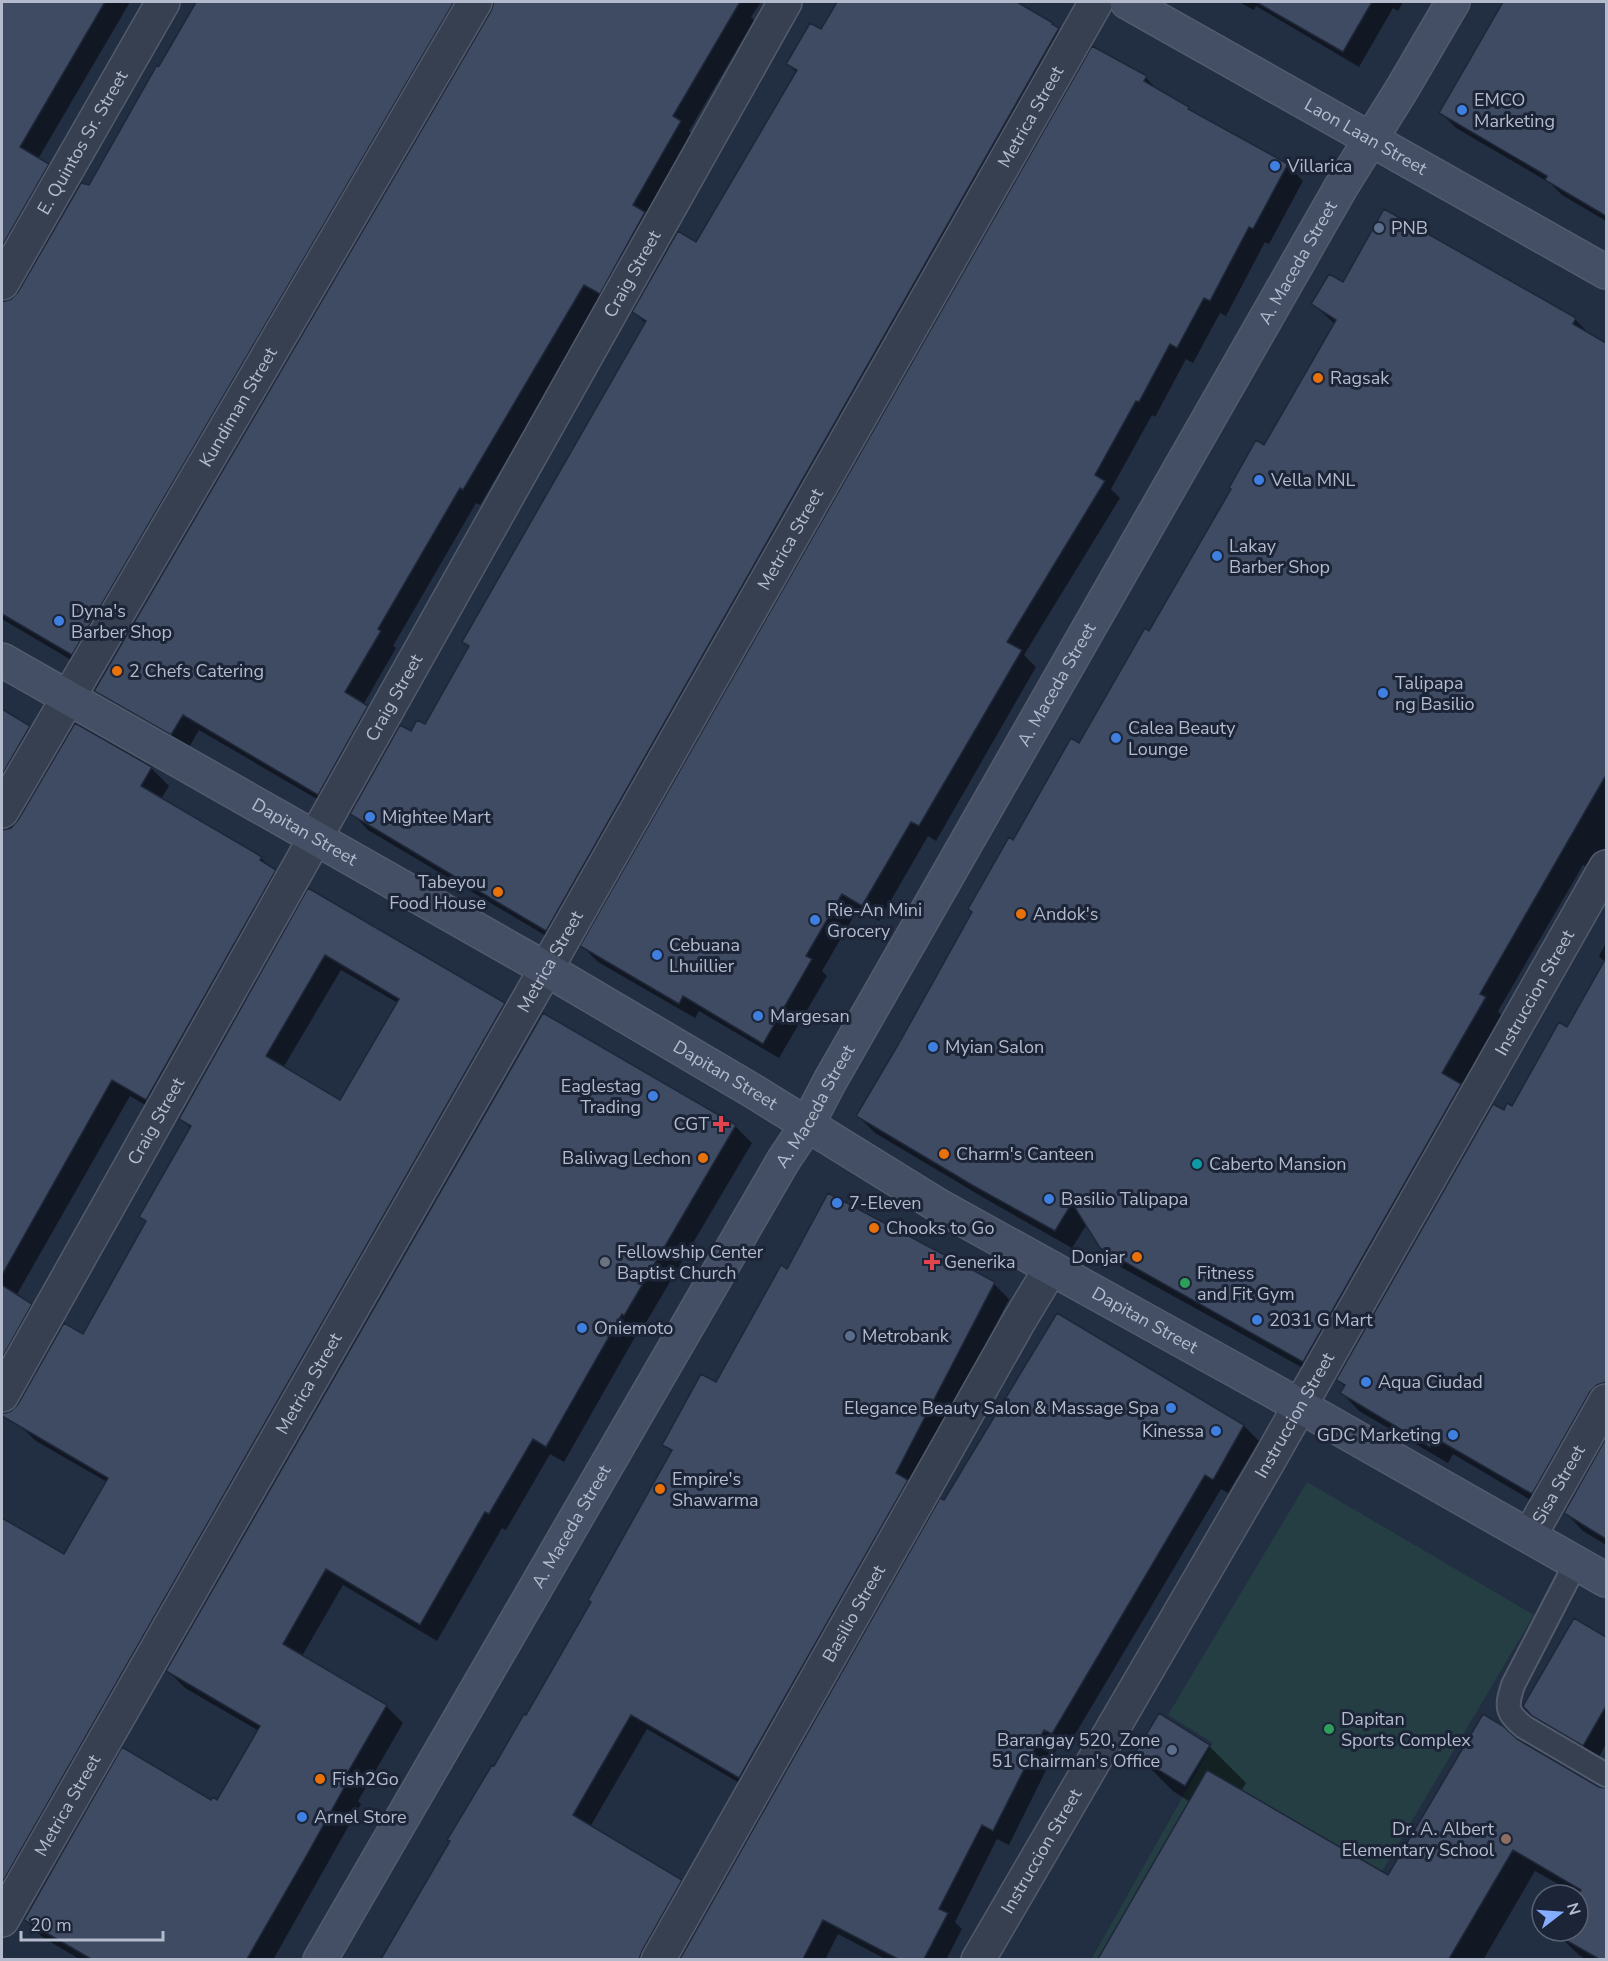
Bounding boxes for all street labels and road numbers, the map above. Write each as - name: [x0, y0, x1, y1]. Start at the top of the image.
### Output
- street label: Metrica Street: [992, 61, 1070, 172]
- street label: E. Quintos Sr. Street: [32, 65, 134, 219]
- street label: Laon Laan Street: [1300, 92, 1432, 181]
- street label: A. Maceda Street: [1253, 196, 1343, 329]
- street label: Craig Street: [598, 225, 667, 322]
- street label: Kundiman Street: [194, 342, 283, 471]
- street label: Metrica Street: [752, 483, 829, 595]
- street label: A. Maceda Street: [1012, 618, 1102, 751]
- street label: Craig Street: [360, 649, 428, 746]
- street label: Dapitan Street: [248, 792, 362, 872]
- street label: Metrica Street: [512, 906, 589, 1017]
- street label: Instruccion Street: [1489, 925, 1580, 1060]
- street label: Dapitan Street: [669, 1035, 783, 1116]
- street label: A. Maceda Street: [770, 1040, 861, 1173]
- street label: Craig Street: [122, 1073, 190, 1169]
- street label: Dapitan Street: [1088, 1281, 1203, 1359]
- street label: Metrica Street: [270, 1328, 348, 1439]
- street label: Instruccion Street: [1249, 1347, 1340, 1483]
- street label: Sisa Street: [1527, 1440, 1591, 1528]
- street label: A. Maceda Street: [526, 1460, 617, 1593]
- street label: Basilio Street: [817, 1560, 891, 1666]
- street label: Metrica Street: [29, 1750, 106, 1861]
- street label: Instruccion Street: [996, 1784, 1088, 1918]

